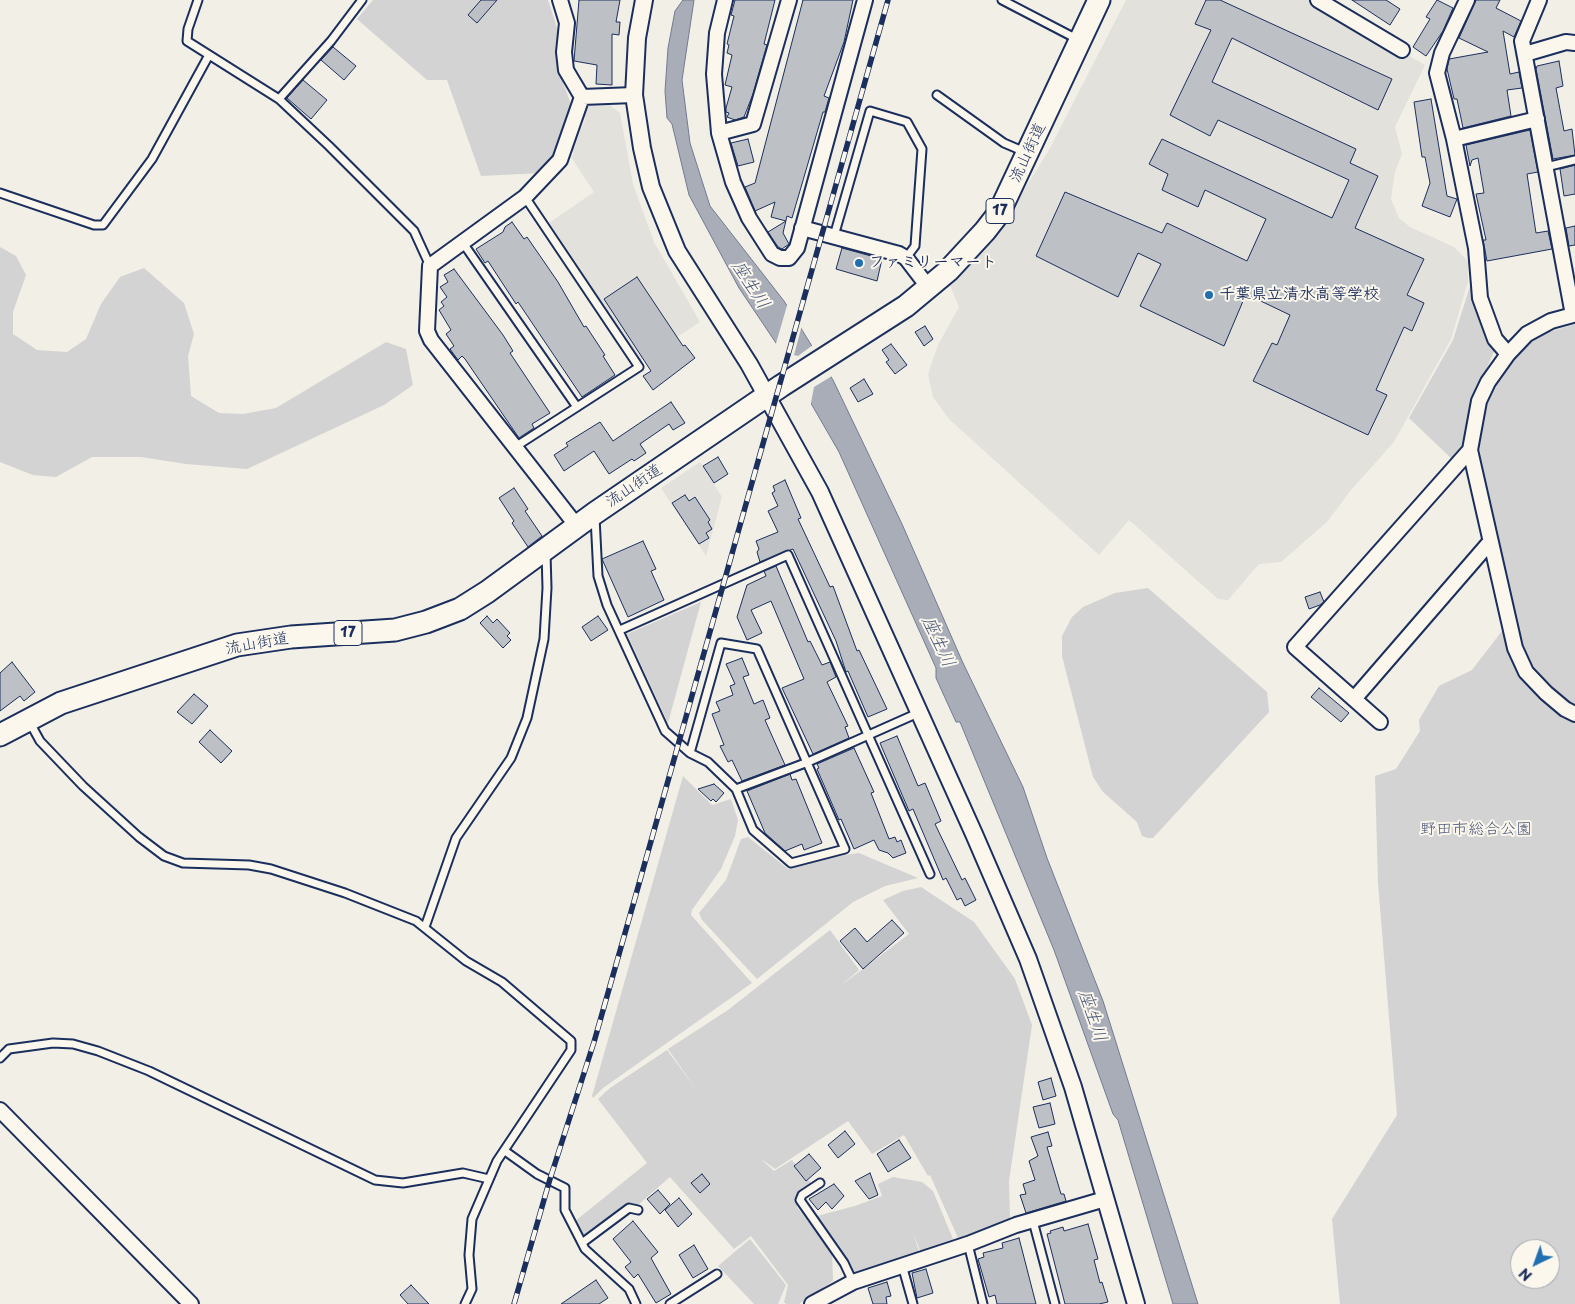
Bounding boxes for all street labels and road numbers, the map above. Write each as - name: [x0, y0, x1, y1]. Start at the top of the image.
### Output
- street label: 流山街道: [1006, 120, 1050, 186]
- road number: 17: [986, 198, 1014, 224]
- street label: 流山街道: [602, 460, 666, 512]
- road number: 17: [334, 620, 362, 646]
- street label: 流山街道: [224, 629, 290, 659]

